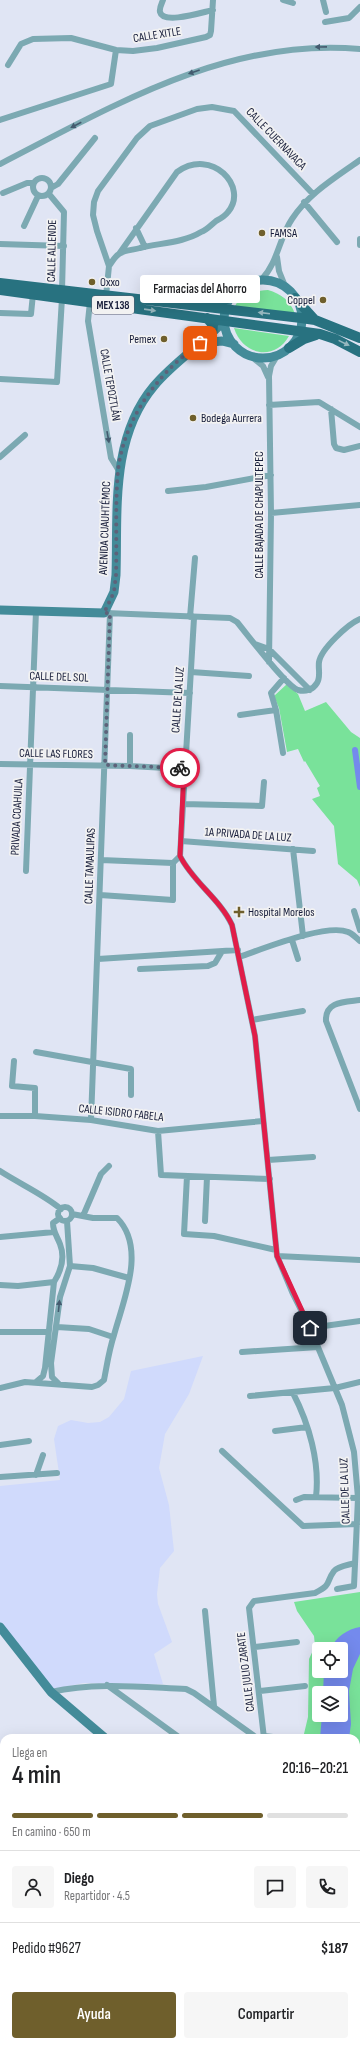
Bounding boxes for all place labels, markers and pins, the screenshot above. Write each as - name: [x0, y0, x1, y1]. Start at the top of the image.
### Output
- place label: FAMSA: [270, 226, 298, 241]
- marker: FAMSA: [257, 228, 267, 238]
- place label: Oxxo: [100, 275, 120, 290]
- callout: Farmacias del Ahorro: [140, 275, 260, 303]
- marker: Oxxo: [87, 277, 97, 287]
- place label: Coppel: [287, 293, 315, 308]
- marker: Coppel: [318, 295, 328, 305]
- pin: [183, 326, 217, 360]
- place label: Pemex: [129, 332, 156, 347]
- marker: Pemex: [159, 334, 169, 344]
- place label: Bodega Aurrera: [201, 411, 262, 426]
- marker: Bodega Aurrera: [188, 413, 198, 423]
- place label: Hospital Morelos: [248, 905, 315, 920]
- marker: Hospital Morelos: [233, 906, 245, 918]
- pin: [293, 1311, 327, 1345]

